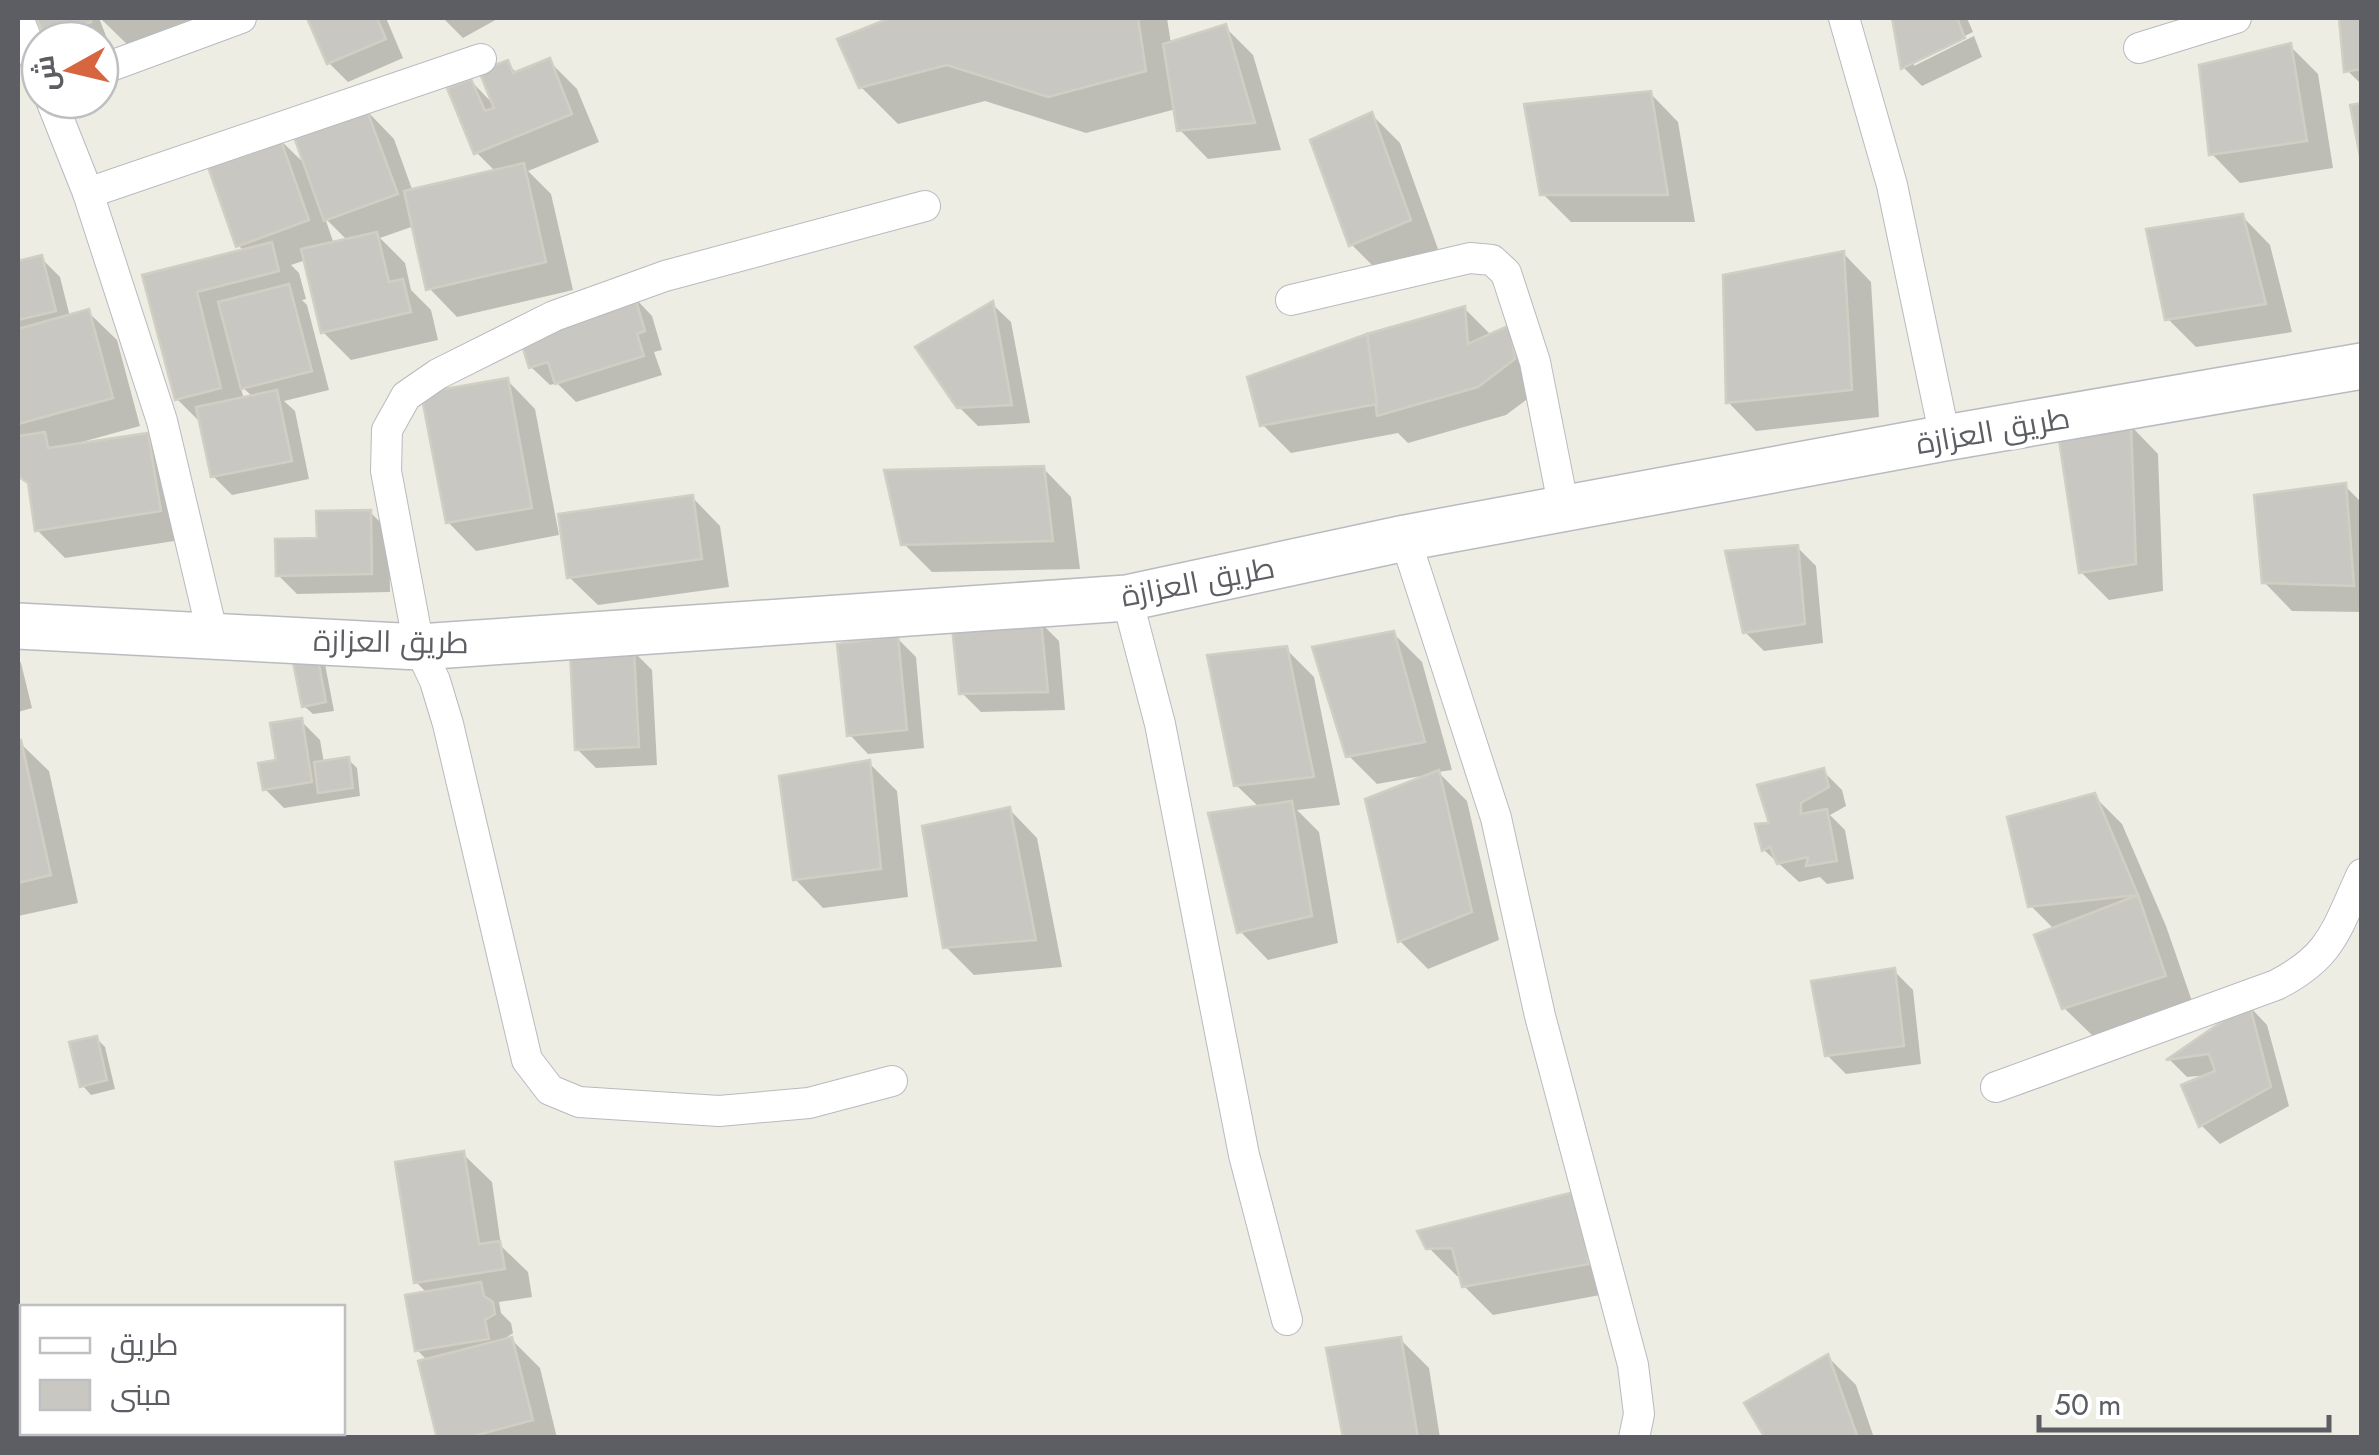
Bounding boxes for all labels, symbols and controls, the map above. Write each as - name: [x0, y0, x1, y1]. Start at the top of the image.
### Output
- north arrow: [20, 20, 120, 120]
- text: ش: [23, 53, 69, 94]
- street label: طريق العزازة: [1913, 396, 2073, 465]
- street label: طريق العزازة: [1118, 546, 1278, 617]
- street label: طريق العزازة: [313, 619, 469, 664]
- legend: [20, 1305, 345, 1435]
- text: طريق: [110, 1323, 179, 1366]
- scale bar: [2039, 1370, 2329, 1432]
- text: مبنى: [110, 1373, 171, 1416]
- text: 50 m: [2054, 1383, 2121, 1426]

